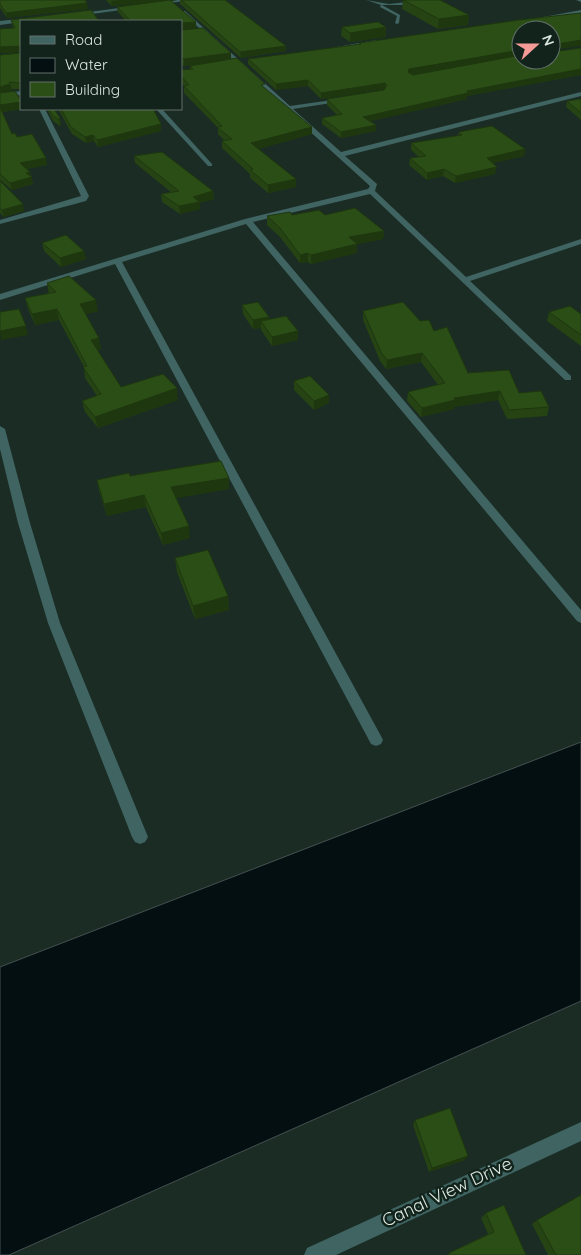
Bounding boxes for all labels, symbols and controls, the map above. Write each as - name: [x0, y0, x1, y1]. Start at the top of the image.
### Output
- legend: [20, 20, 182, 110]
- north arrow: [511, 20, 561, 70]
- text: Road: [65, 30, 102, 49]
- text: N: [538, 32, 558, 48]
- text: Water: [65, 55, 108, 74]
- text: Building: [65, 80, 120, 99]
- street label: Canal View Drive: [378, 1151, 515, 1232]

